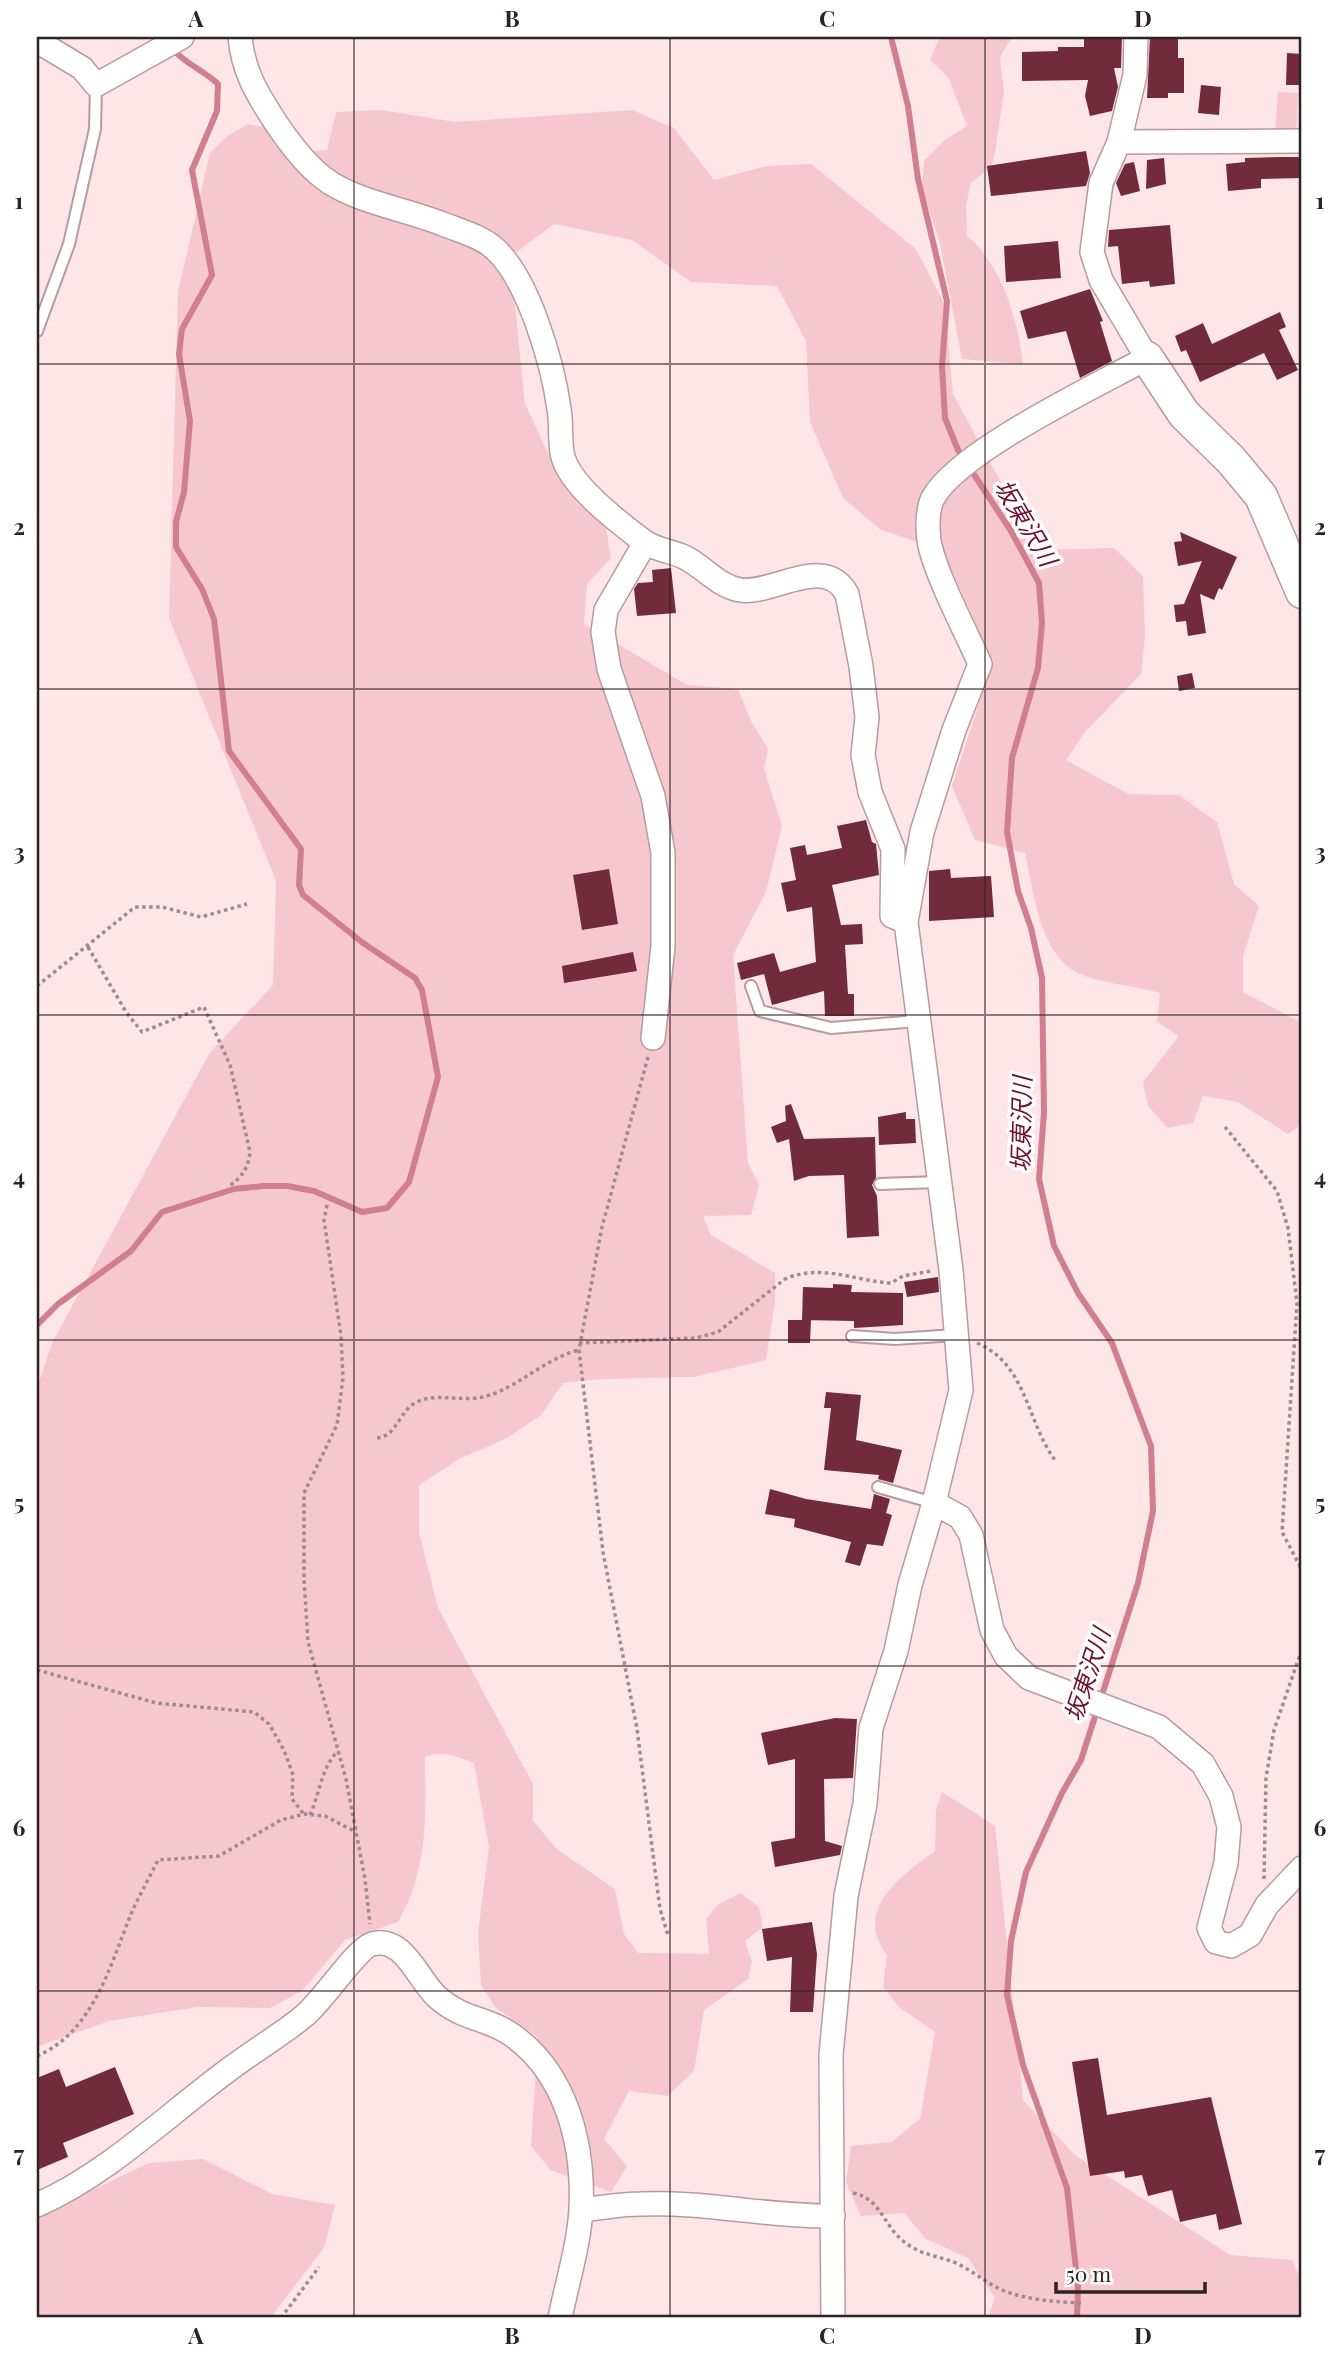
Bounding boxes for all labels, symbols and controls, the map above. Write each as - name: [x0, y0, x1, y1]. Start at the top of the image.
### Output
- text: A: [187, 2, 204, 33]
- text: B: [504, 2, 520, 33]
- text: C: [819, 2, 835, 33]
- text: D: [1134, 2, 1152, 33]
- text: 1: [15, 184, 24, 215]
- text: 1: [1316, 184, 1325, 215]
- water label: 坂東沢川: [988, 473, 1067, 574]
- text: 2: [13, 510, 25, 541]
- text: 2: [1314, 510, 1326, 541]
- text: 3: [13, 835, 25, 866]
- text: 3: [1314, 835, 1326, 866]
- water label: 坂東沢川: [1003, 1073, 1037, 1172]
- text: 4: [13, 1160, 25, 1191]
- text: 4: [1314, 1160, 1326, 1191]
- text: 5: [14, 1486, 24, 1517]
- text: 5: [1315, 1486, 1325, 1517]
- water label: 坂東沢川: [1056, 1621, 1117, 1725]
- text: 6: [13, 1811, 26, 1842]
- text: 6: [1314, 1811, 1327, 1842]
- text: 7: [14, 2137, 25, 2168]
- text: 7: [1315, 2137, 1326, 2168]
- scale bar: [1056, 2250, 1204, 2294]
- text: 50 m: [1066, 2259, 1112, 2287]
- text: A: [187, 2319, 204, 2350]
- text: B: [504, 2319, 520, 2350]
- text: C: [819, 2319, 835, 2350]
- text: D: [1134, 2319, 1152, 2350]

